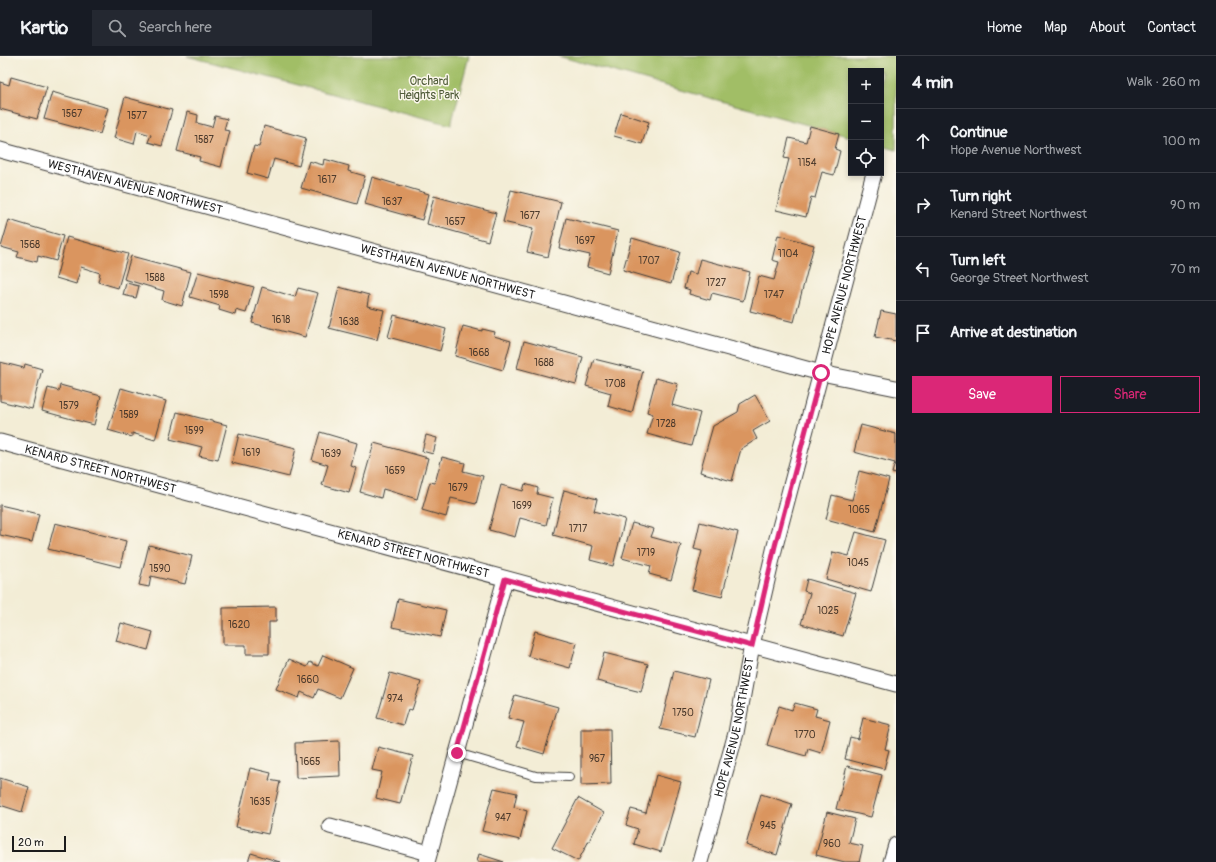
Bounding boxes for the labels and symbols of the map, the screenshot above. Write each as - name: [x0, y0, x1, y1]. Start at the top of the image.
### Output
- park label: Orchard Heights Park: [399, 74, 459, 103]
- house number: 1567: [62, 108, 83, 120]
- house number: 1577: [127, 110, 148, 122]
- house number: 1587: [194, 134, 215, 146]
- street label: WESTHAVEN AVENUE NORTHWEST: [46, 156, 224, 218]
- house number: 1154: [797, 157, 817, 169]
- house number: 1617: [318, 174, 337, 186]
- house number: 1637: [382, 196, 403, 208]
- house number: 1677: [520, 210, 541, 222]
- street label: HOPE AVENUE NORTHWEST: [819, 214, 870, 356]
- house number: 1657: [445, 216, 466, 228]
- house number: 1697: [575, 235, 596, 247]
- house number: 1568: [20, 239, 40, 251]
- street label: WESTHAVEN AVENUE NORTHWEST: [359, 241, 537, 303]
- house number: 1104: [778, 248, 798, 260]
- house number: 1707: [638, 255, 660, 267]
- house number: 1588: [145, 272, 165, 284]
- house number: 1727: [706, 277, 727, 289]
- house number: 1598: [209, 289, 229, 301]
- house number: 1747: [764, 289, 785, 301]
- house number: 1618: [272, 314, 290, 326]
- house number: 1638: [339, 316, 359, 328]
- house number: 1668: [469, 347, 489, 359]
- house number: 1688: [534, 357, 554, 369]
- route start: [812, 364, 830, 382]
- house number: 1708: [604, 378, 626, 390]
- house number: 1579: [59, 400, 79, 412]
- house number: 1589: [119, 409, 139, 421]
- house number: 1728: [656, 418, 676, 430]
- house number: 1599: [184, 425, 204, 437]
- street label: KENARD STREET NORTHWEST: [23, 441, 178, 497]
- house number: 1619: [242, 447, 260, 459]
- house number: 1639: [321, 448, 341, 460]
- house number: 1659: [385, 465, 405, 477]
- house number: 1679: [448, 482, 468, 494]
- house number: 1699: [512, 500, 532, 512]
- house number: 1065: [848, 504, 870, 516]
- house number: 1717: [569, 523, 588, 535]
- street label: KENARD STREET NORTHWEST: [336, 526, 491, 581]
- house number: 1719: [637, 547, 655, 559]
- house number: 1045: [847, 557, 869, 569]
- house number: 1590: [149, 563, 171, 575]
- house number: 1025: [817, 605, 839, 617]
- house number: 1620: [228, 619, 250, 631]
- street label: HOPE AVENUE NORTHWEST: [711, 656, 757, 799]
- house number: 1660: [297, 674, 319, 686]
- house number: 974: [387, 693, 403, 705]
- house number: 1750: [672, 707, 694, 719]
- house number: 1770: [794, 729, 816, 741]
- route end: [448, 744, 466, 762]
- house number: 967: [589, 753, 606, 765]
- house number: 1665: [300, 756, 320, 768]
- house number: 1635: [250, 796, 270, 808]
- house number: 947: [495, 812, 512, 824]
- house number: 945: [760, 820, 776, 832]
- scale bar: [12, 834, 66, 853]
- house number: 960: [823, 838, 841, 850]

